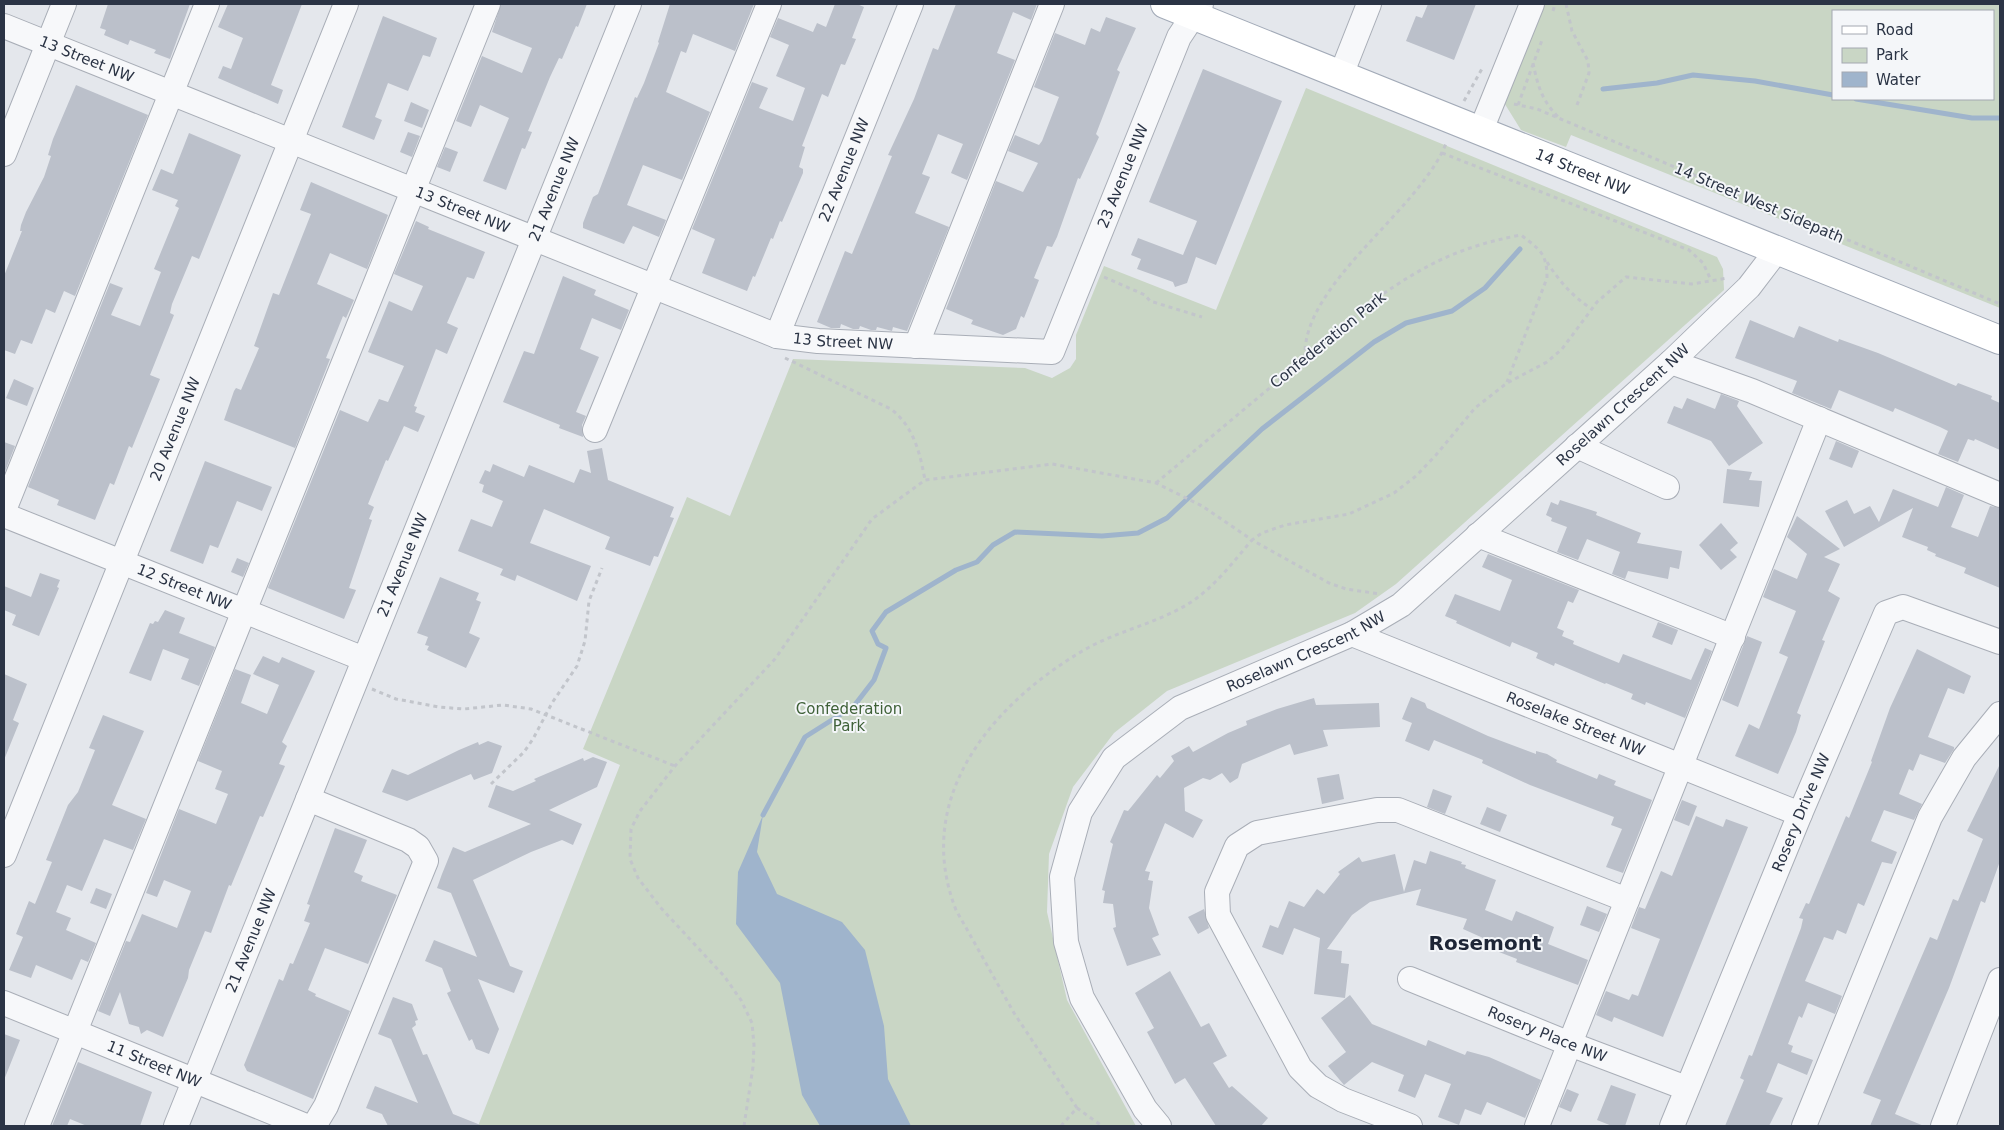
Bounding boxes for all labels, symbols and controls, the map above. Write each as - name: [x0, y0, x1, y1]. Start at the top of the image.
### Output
- legend: [1832, 10, 1994, 100]
- text: Road: [1876, 21, 1914, 39]
- street label: 13 Street NW: [37, 32, 137, 86]
- text: Park: [1876, 46, 1909, 64]
- text: Water: [1876, 71, 1921, 89]
- street label: 22 Avenue NW: [815, 115, 873, 225]
- street label: 23 Avenue NW: [1094, 121, 1152, 231]
- street label: 21 Avenue NW: [525, 135, 583, 244]
- street label: 14 Street NW: [1533, 145, 1633, 199]
- street label: 14 Street West Sidepath: [1672, 159, 1846, 247]
- street label: 13 Street NW: [413, 183, 513, 237]
- street label: Confederation Park: [1266, 288, 1390, 392]
- street label: 13 Street NW: [792, 329, 894, 354]
- street label: Roselawn Crescent NW: [1553, 340, 1693, 470]
- street label: 20 Avenue NW: [146, 374, 204, 484]
- street label: 21 Avenue NW: [373, 510, 432, 620]
- street label: 12 Street NW: [134, 560, 234, 614]
- street label: Roselawn Crescent NW: [1224, 607, 1389, 696]
- street label: Roselake Street NW: [1504, 688, 1648, 760]
- park label: Confederation Park: [796, 700, 902, 735]
- street label: Rosery Drive NW: [1768, 750, 1834, 874]
- street label: 21 Avenue NW: [222, 886, 280, 995]
- district label: Rosemont: [1429, 931, 1542, 955]
- street label: Rosery Place NW: [1485, 1003, 1609, 1066]
- street label: 11 Street NW: [104, 1037, 204, 1091]

